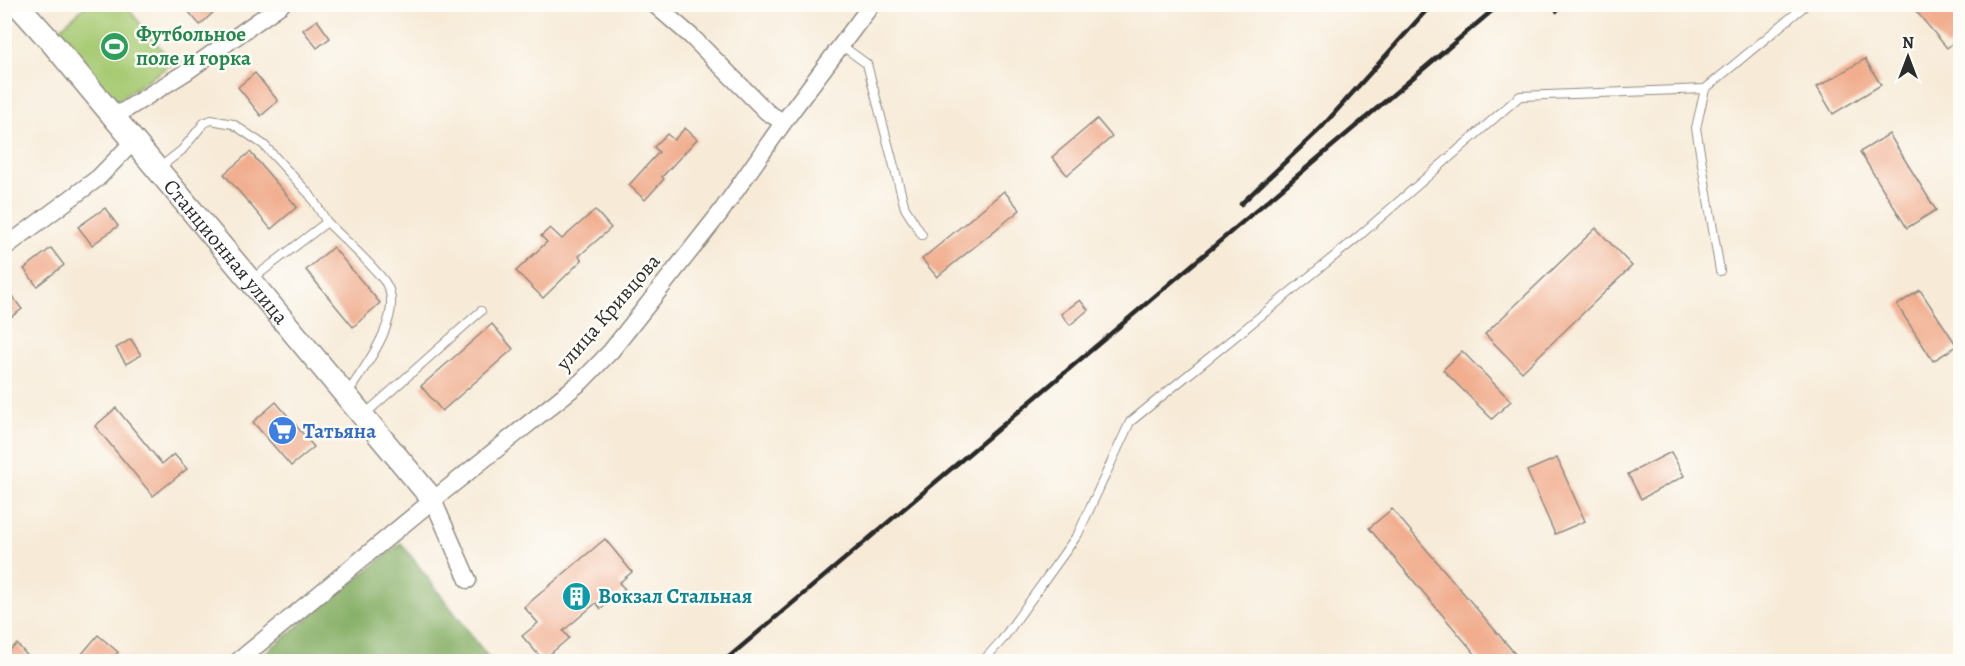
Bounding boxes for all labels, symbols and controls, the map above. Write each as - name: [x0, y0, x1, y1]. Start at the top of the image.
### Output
- place label: Футбольное поле и горка: [136, 20, 251, 72]
- north arrow: [1878, 27, 1938, 87]
- sports icon: Футбольное поле и горка: [99, 30, 131, 62]
- text: N: [1902, 32, 1914, 54]
- street label: Станционная улица: [157, 173, 295, 330]
- street label: улица Кривцова: [549, 247, 667, 377]
- supermarket icon: Татьяна: [266, 415, 298, 447]
- place label: Татьяна: [303, 417, 376, 445]
- building icon: Вокзал Стальная: [561, 580, 593, 612]
- place label: Вокзал Стальная: [598, 582, 752, 610]

